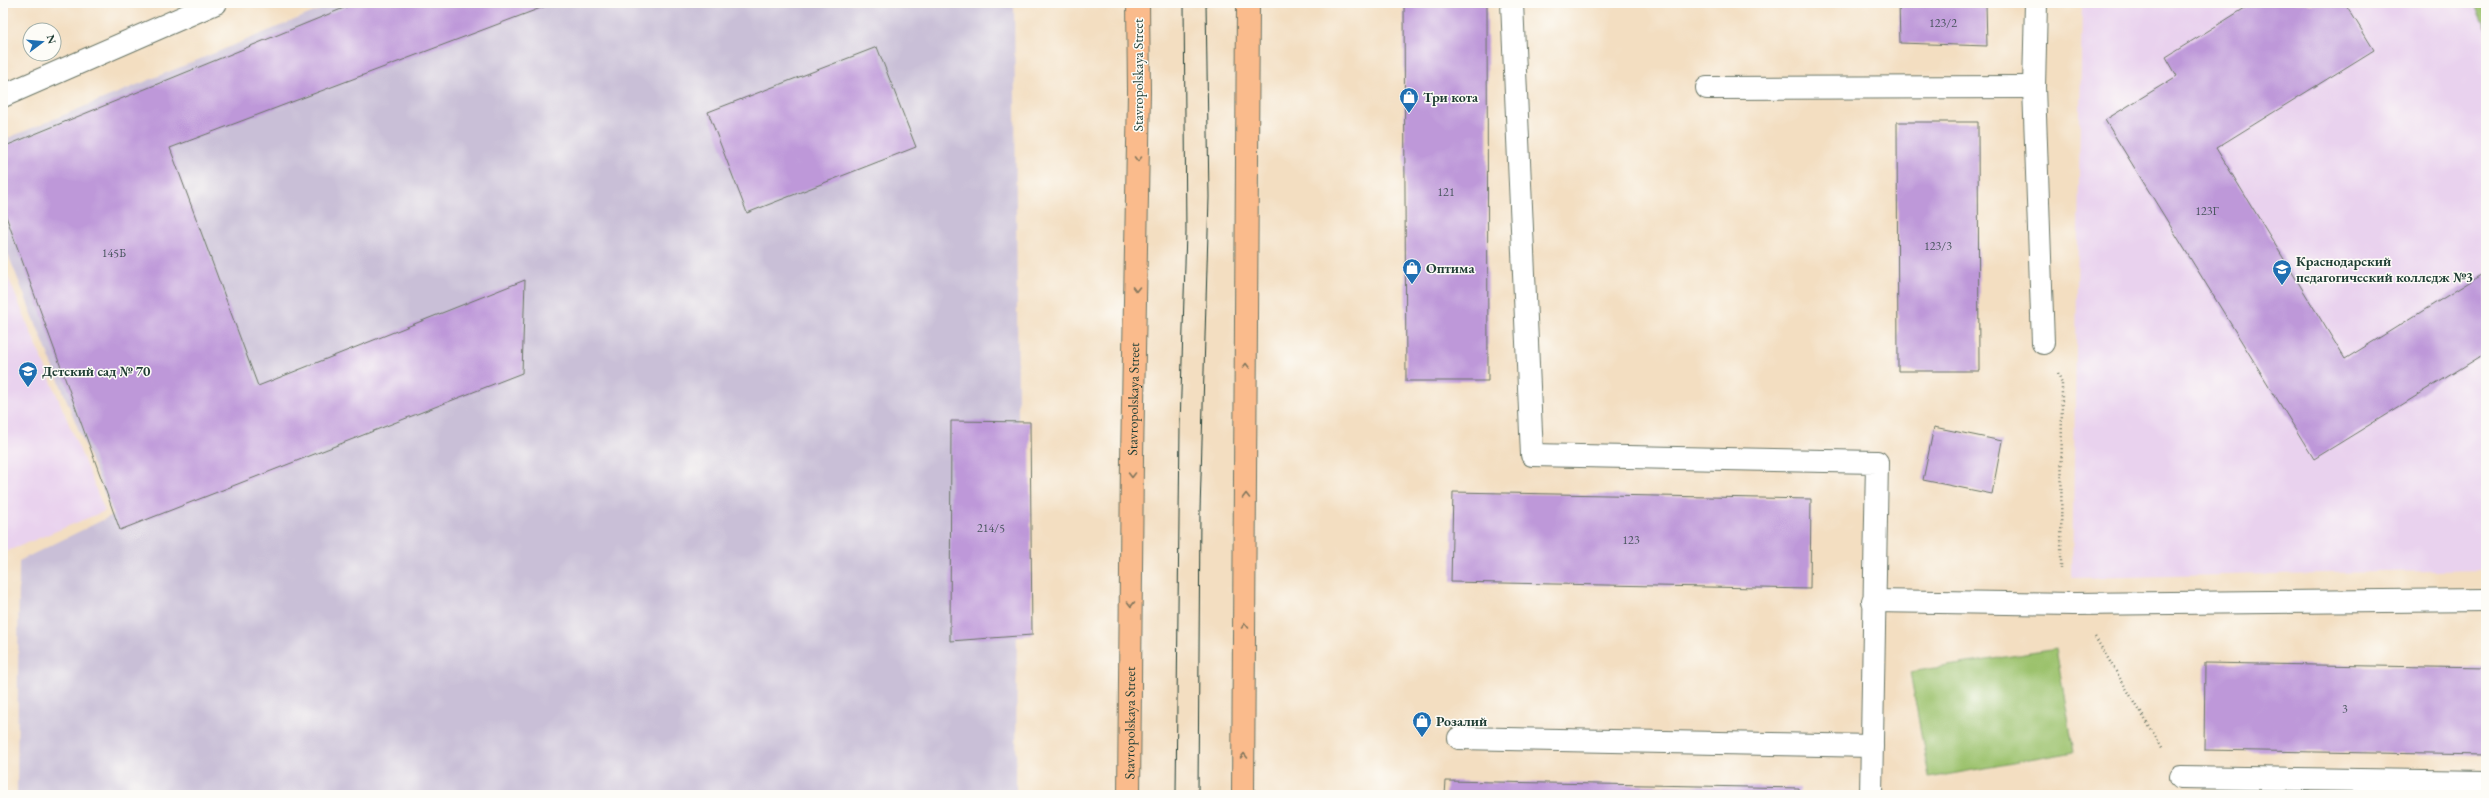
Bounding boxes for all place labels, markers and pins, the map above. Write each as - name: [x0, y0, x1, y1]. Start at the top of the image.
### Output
- shop icon: Три кота: [1398, 86, 1420, 114]
- place label: Три кота: [1423, 88, 1479, 106]
- place label: Краснодарский педагогический колледж №3: [2296, 252, 2473, 286]
- shop icon: Оптима: [1401, 257, 1423, 285]
- school or university icon: Краснодарский педагогический колледж №3: [2271, 258, 2293, 286]
- place label: Оптима: [1426, 259, 1476, 277]
- school or university icon: Детский сад № 70: [17, 360, 39, 388]
- place label: Детский сад № 70: [42, 362, 151, 380]
- shop icon: Розалий: [1411, 710, 1433, 738]
- place label: Розалий: [1436, 712, 1487, 730]

